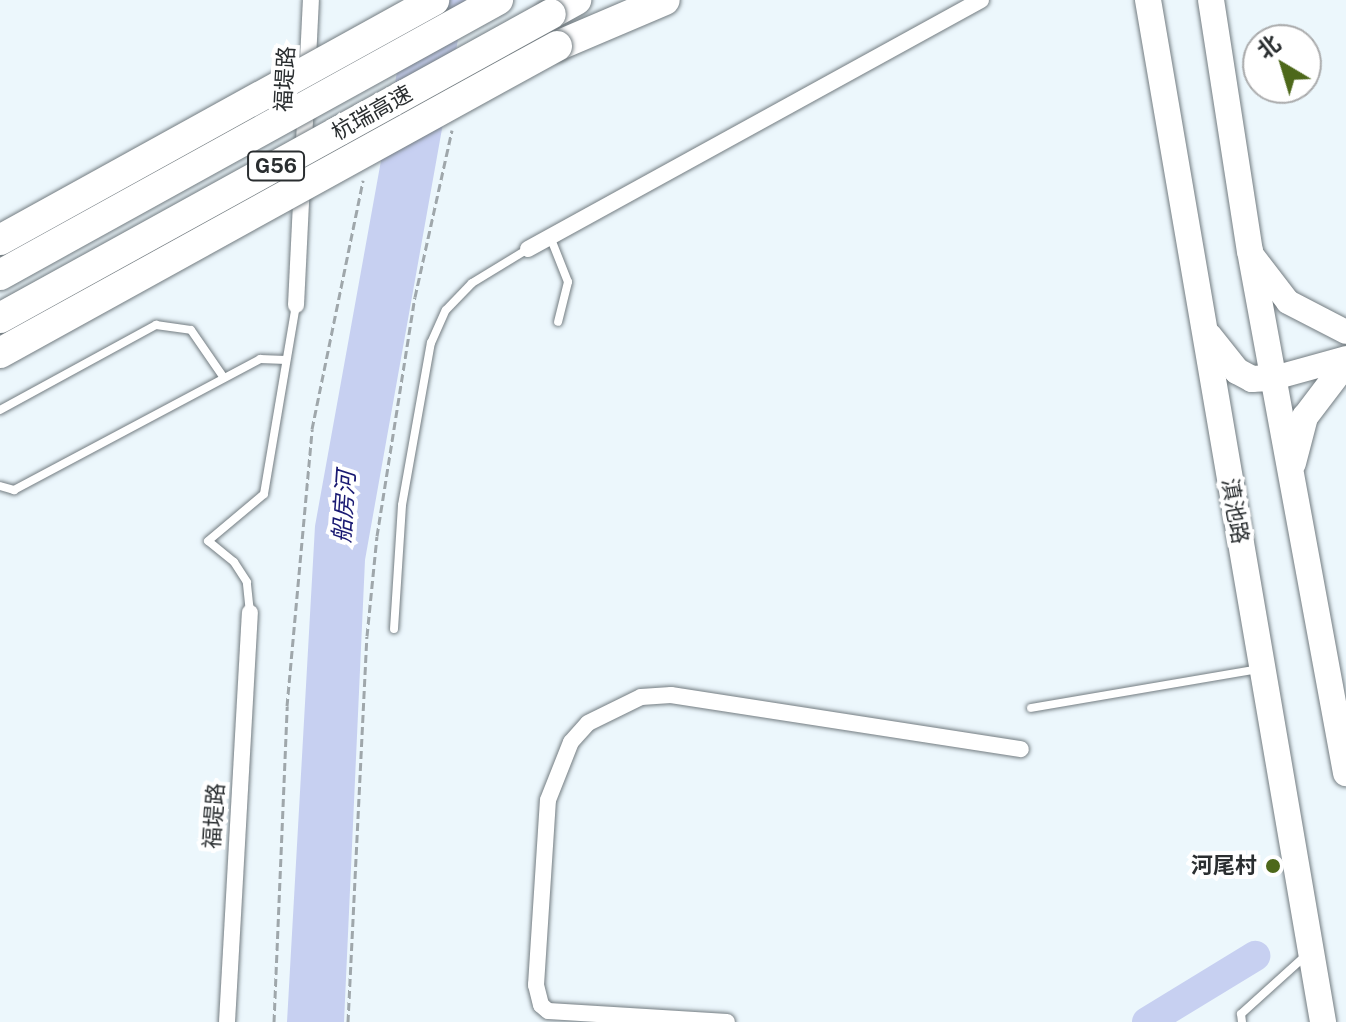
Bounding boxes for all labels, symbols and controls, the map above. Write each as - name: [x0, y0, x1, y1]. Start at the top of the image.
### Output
- north arrow: [1242, 24, 1322, 104]
- text: 北: [1252, 30, 1285, 64]
- street label: 福堤路: [270, 45, 300, 113]
- street label: 杭瑞高速: [327, 80, 417, 146]
- road number: G56: [246, 150, 306, 182]
- water label: 船房河: [327, 470, 361, 544]
- street label: 滇池路: [1216, 476, 1254, 546]
- street label: 福堤路: [199, 782, 229, 850]
- place label: 河尾村: [1191, 853, 1257, 879]
- marker: 河尾村: [1264, 857, 1282, 875]

